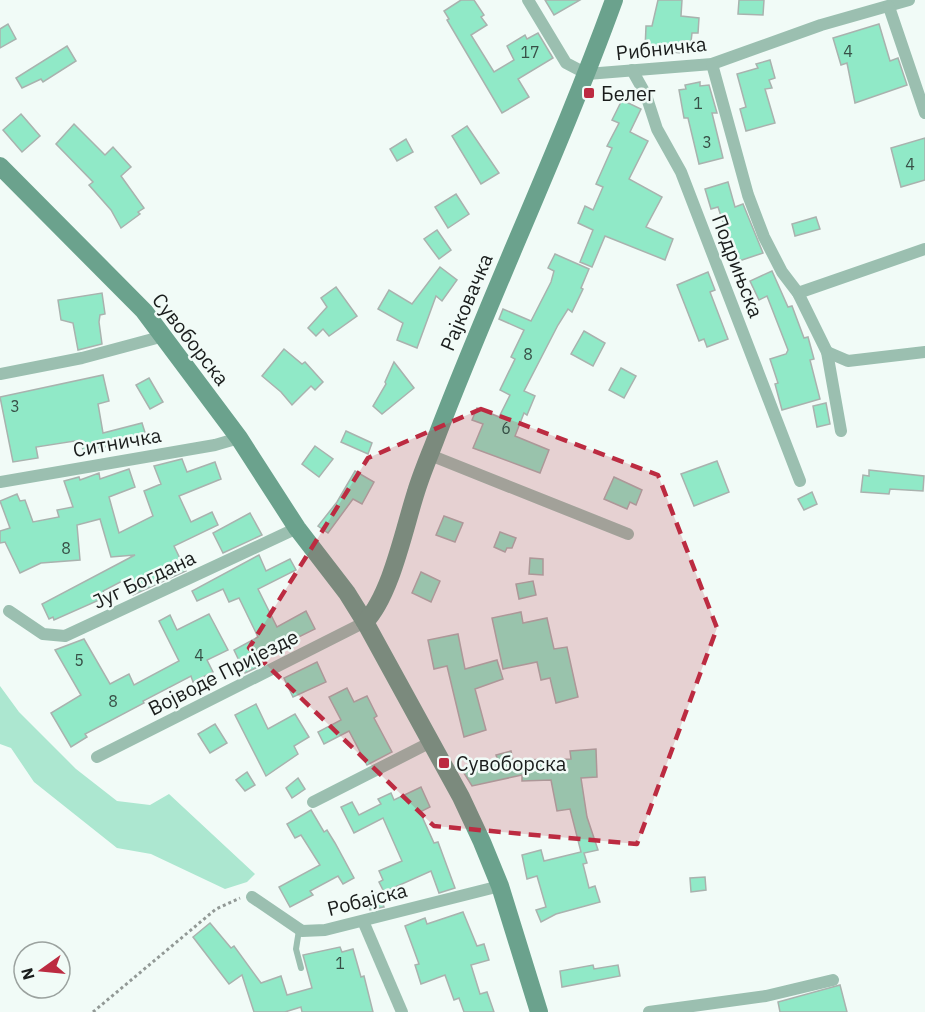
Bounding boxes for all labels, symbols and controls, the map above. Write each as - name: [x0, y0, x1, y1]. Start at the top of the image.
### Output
- street label: Рибничка: [614, 30, 708, 66]
- house number: 4: [843, 41, 853, 61]
- house number: 17: [520, 42, 540, 62]
- place label: Белег: [601, 80, 656, 107]
- marker: Белег: [582, 86, 596, 100]
- house number: 1: [693, 93, 703, 113]
- house number: 3: [702, 132, 712, 152]
- house number: 4: [905, 154, 915, 174]
- street label: Подрињска: [706, 211, 770, 322]
- street label: Рајковачка: [433, 249, 499, 355]
- street label: Сувоборска: [146, 287, 236, 391]
- house number: 8: [523, 344, 533, 364]
- house number: 3: [10, 396, 20, 416]
- house number: 6: [501, 418, 511, 438]
- street label: Ситничка: [71, 421, 164, 463]
- house number: 8: [61, 538, 71, 558]
- street label: Југ Богдана: [88, 543, 200, 615]
- street label: Војводе Пријезде: [143, 622, 303, 722]
- house number: 4: [194, 645, 204, 665]
- house number: 5: [74, 650, 84, 670]
- house number: 8: [108, 691, 118, 711]
- place label: Сувоборска: [456, 750, 567, 777]
- marker: Сувоборска: [437, 756, 451, 770]
- street label: Робајска: [324, 876, 410, 922]
- north arrow: [12, 940, 72, 1000]
- house number: 1: [335, 953, 345, 973]
- text: N: [16, 966, 39, 982]

